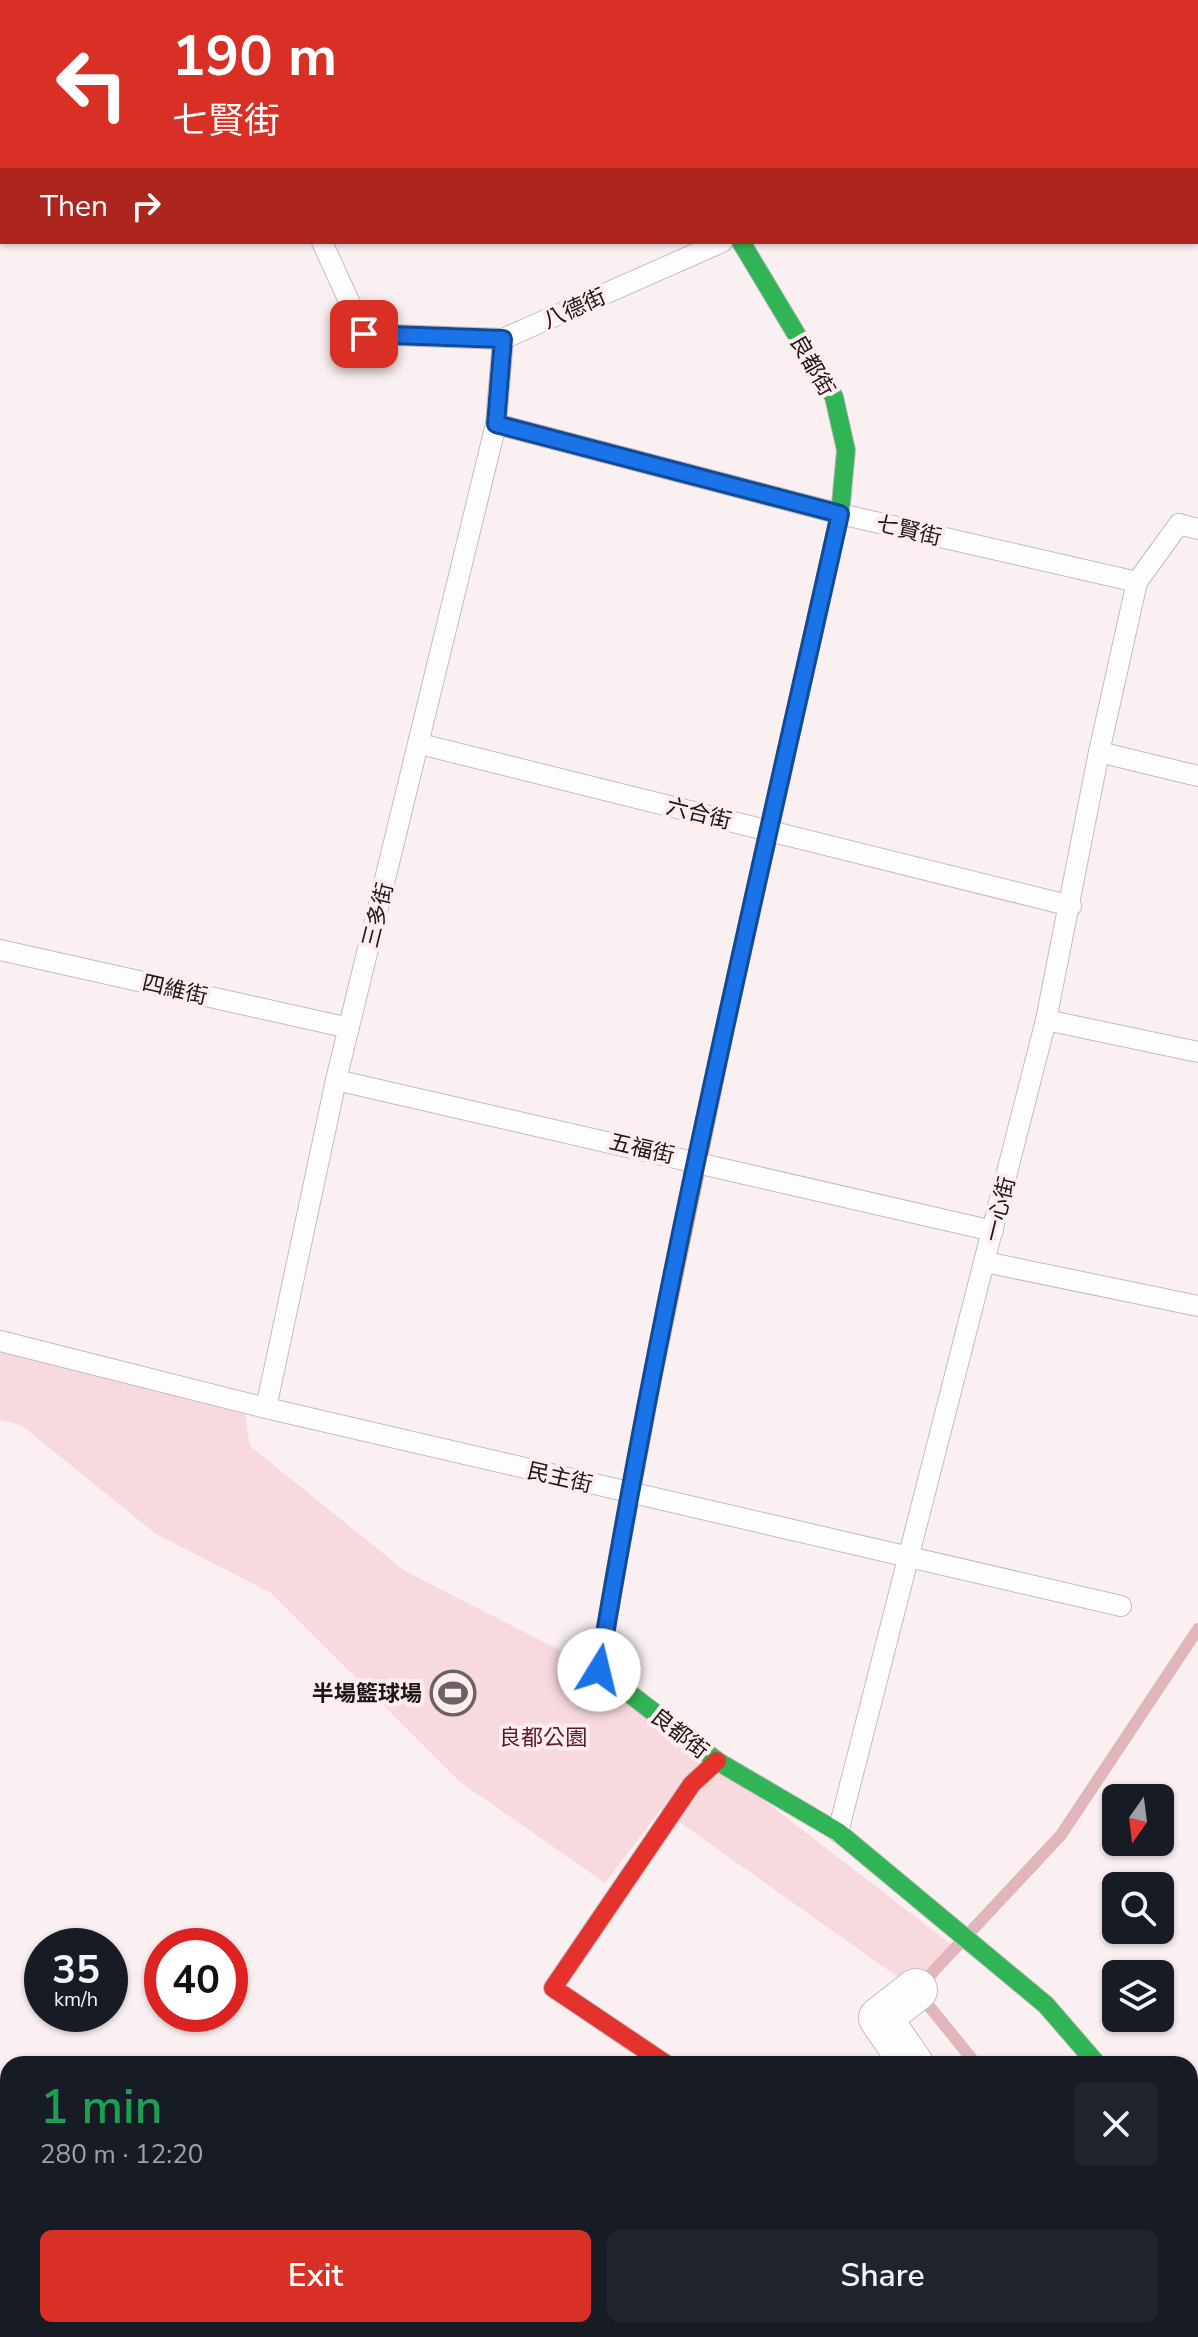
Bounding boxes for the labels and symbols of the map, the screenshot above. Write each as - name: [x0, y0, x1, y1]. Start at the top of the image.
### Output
- street label: 八德街: [538, 282, 611, 336]
- pin: [330, 300, 398, 368]
- street label: 良都街: [783, 329, 842, 402]
- street label: 七賢街: [873, 509, 944, 553]
- street label: 六合街: [663, 791, 734, 837]
- street label: 三多街: [355, 880, 401, 951]
- street label: 四維街: [139, 968, 210, 1012]
- street label: 五福街: [606, 1127, 677, 1171]
- street label: 一心街: [977, 1174, 1023, 1245]
- street label: 民主街: [524, 1456, 595, 1500]
- position arrow: [557, 1628, 641, 1712]
- sports icon: 半場籃球場: [429, 1669, 477, 1717]
- place label: 半場籃球場: [312, 1679, 422, 1709]
- street label: 良都街: [644, 1702, 715, 1766]
- park label: 良都公園: [499, 1723, 587, 1753]
- north arrow: [1102, 1784, 1174, 1856]
- speed limit sign: 40: [144, 1928, 248, 2032]

